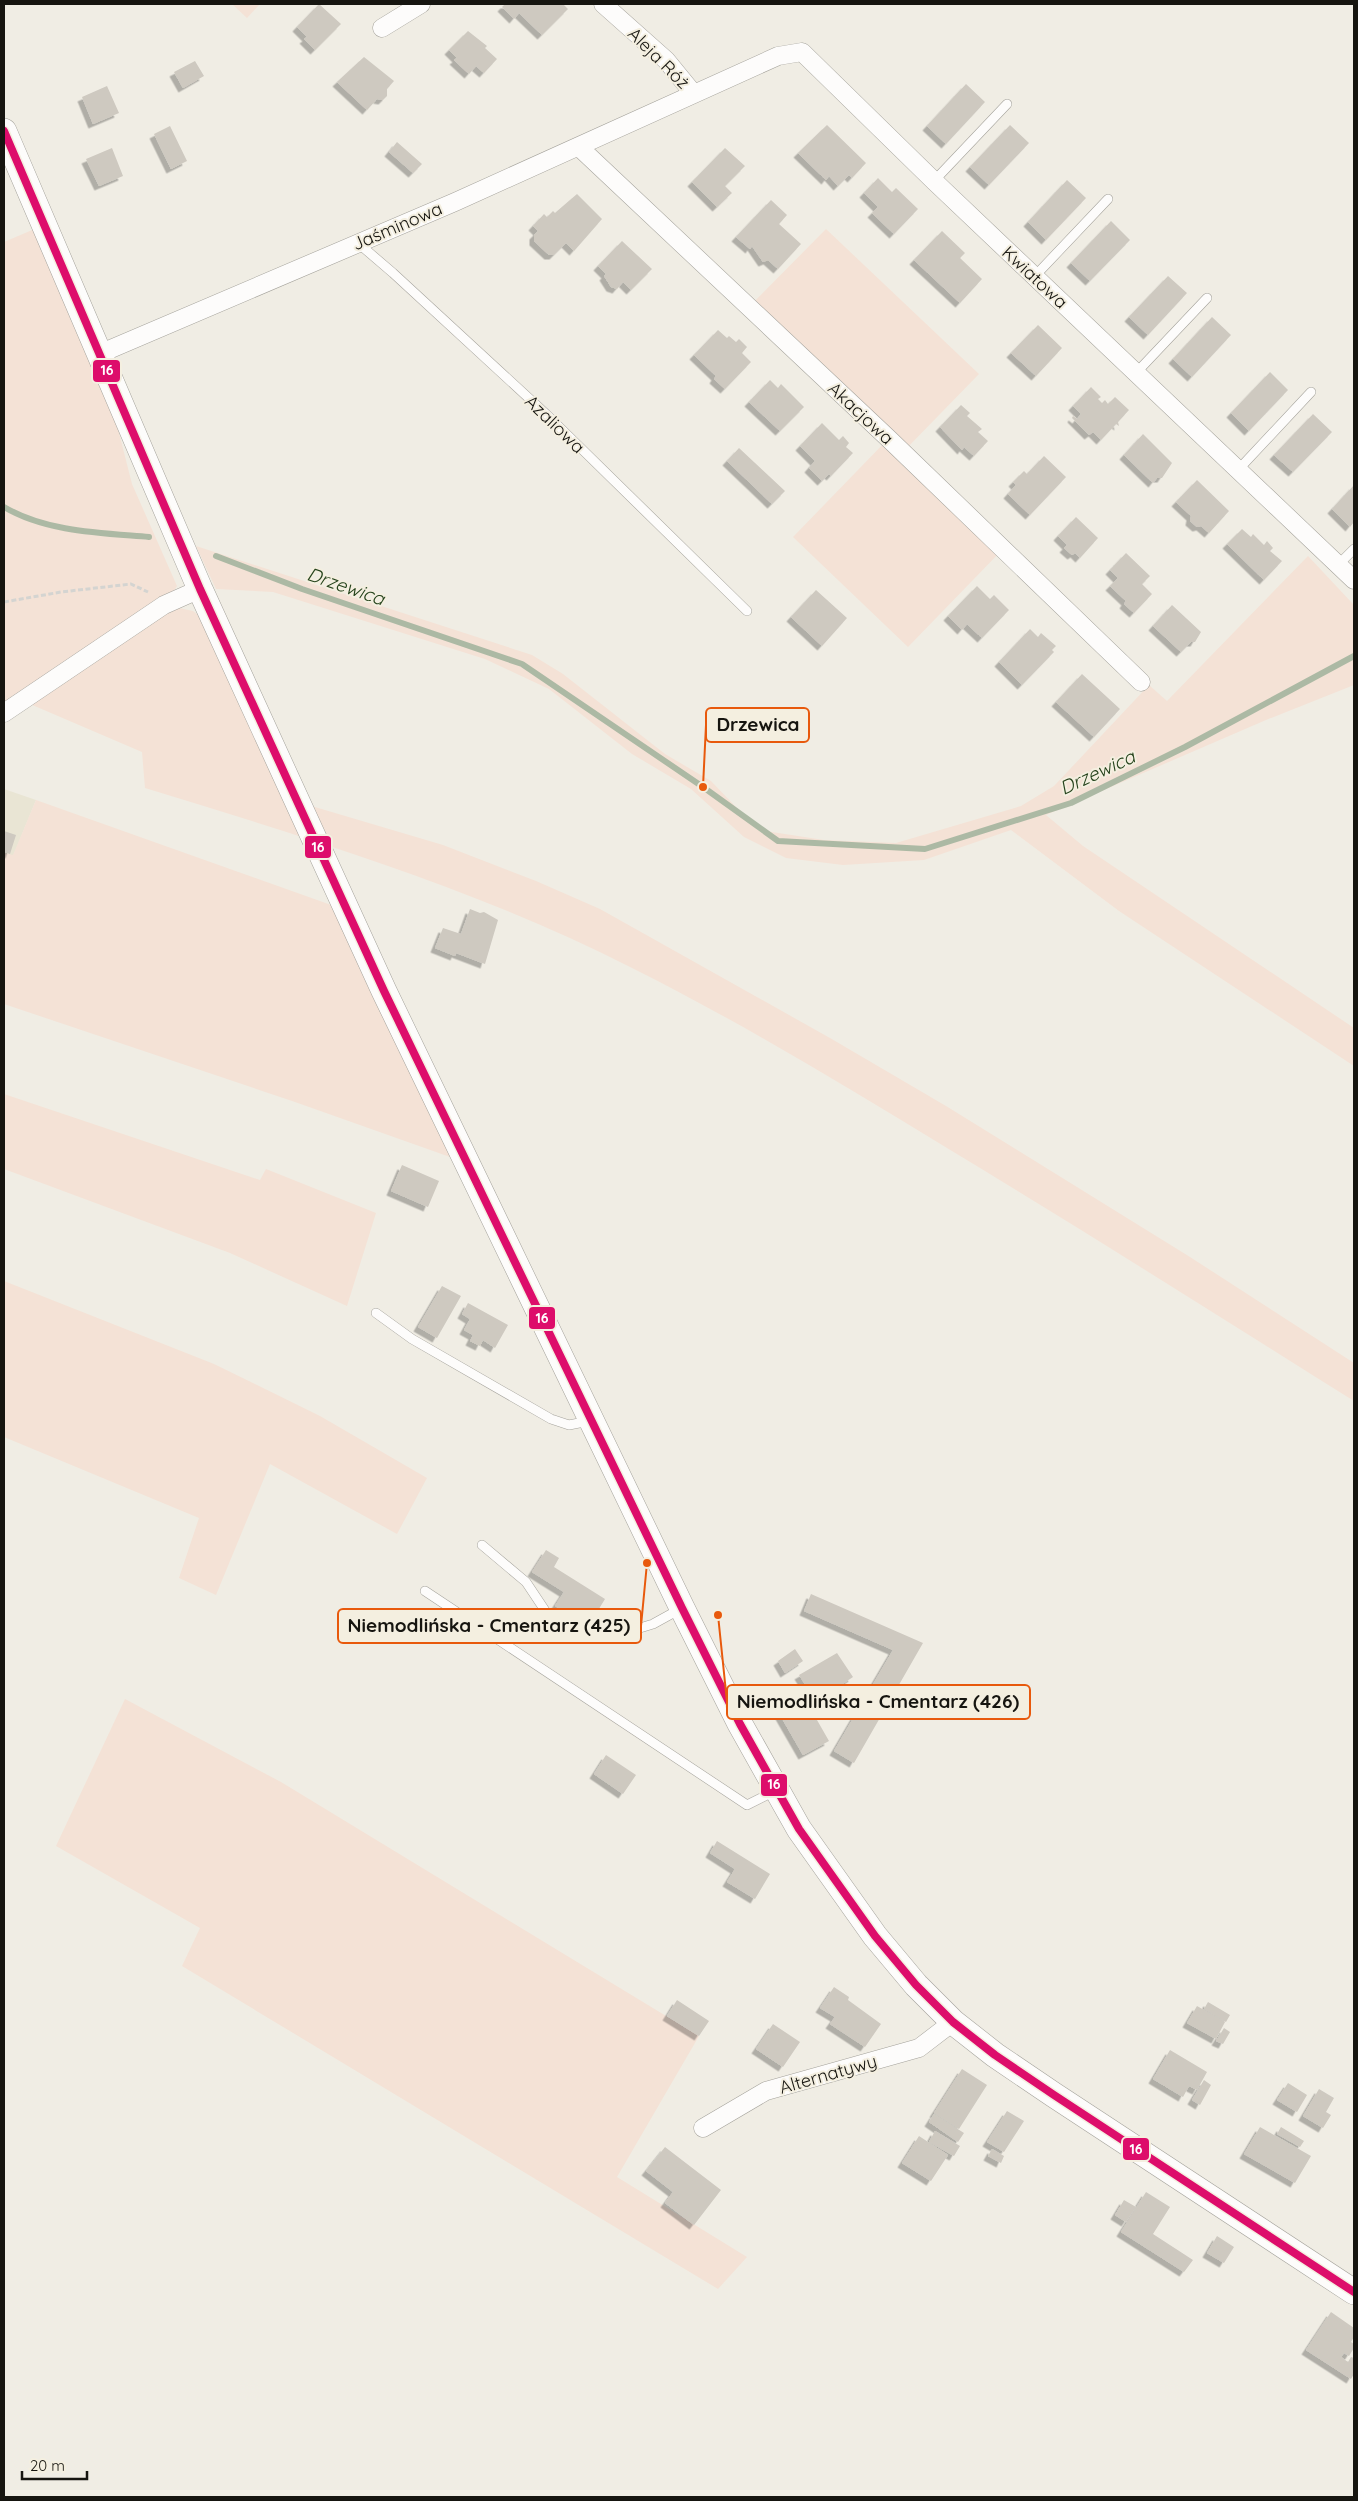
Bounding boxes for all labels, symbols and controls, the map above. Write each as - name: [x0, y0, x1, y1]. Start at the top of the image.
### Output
- street label: Aleja Róż: [623, 22, 695, 94]
- street label: Jaśminowa: [348, 197, 446, 255]
- street label: Kwiatowa: [997, 241, 1073, 313]
- line badge: 16: [92, 359, 121, 383]
- text: 16: [100, 361, 114, 379]
- street label: Akacjowa: [823, 377, 899, 449]
- street label: Azaliowa: [520, 390, 590, 458]
- water label: Drzewica: [304, 562, 389, 611]
- callout: Drzewica: [706, 708, 809, 742]
- text: Drzewica: [717, 712, 799, 736]
- water label: Drzewica: [1056, 744, 1140, 800]
- line badge: 16: [304, 835, 332, 859]
- text: 16: [311, 838, 325, 856]
- line badge: 16: [528, 1306, 556, 1330]
- text: 16: [535, 1309, 549, 1327]
- callout: Niemodlińska - Cmentarz (425): [338, 1609, 641, 1643]
- text: Niemodlińska - Cmentarz (425): [348, 1613, 631, 1637]
- callout: Niemodlińska - Cmentarz (426): [727, 1685, 1030, 1719]
- text: Niemodlińska - Cmentarz (426): [737, 1689, 1019, 1713]
- line badge: 16: [760, 1773, 788, 1797]
- text: 16: [767, 1775, 781, 1793]
- street label: Alternatywy: [777, 2049, 879, 2099]
- line badge: 16: [1122, 2137, 1150, 2161]
- text: 16: [1129, 2140, 1143, 2158]
- scale bar: [22, 2448, 88, 2480]
- text: 20 m: [30, 2456, 65, 2475]

